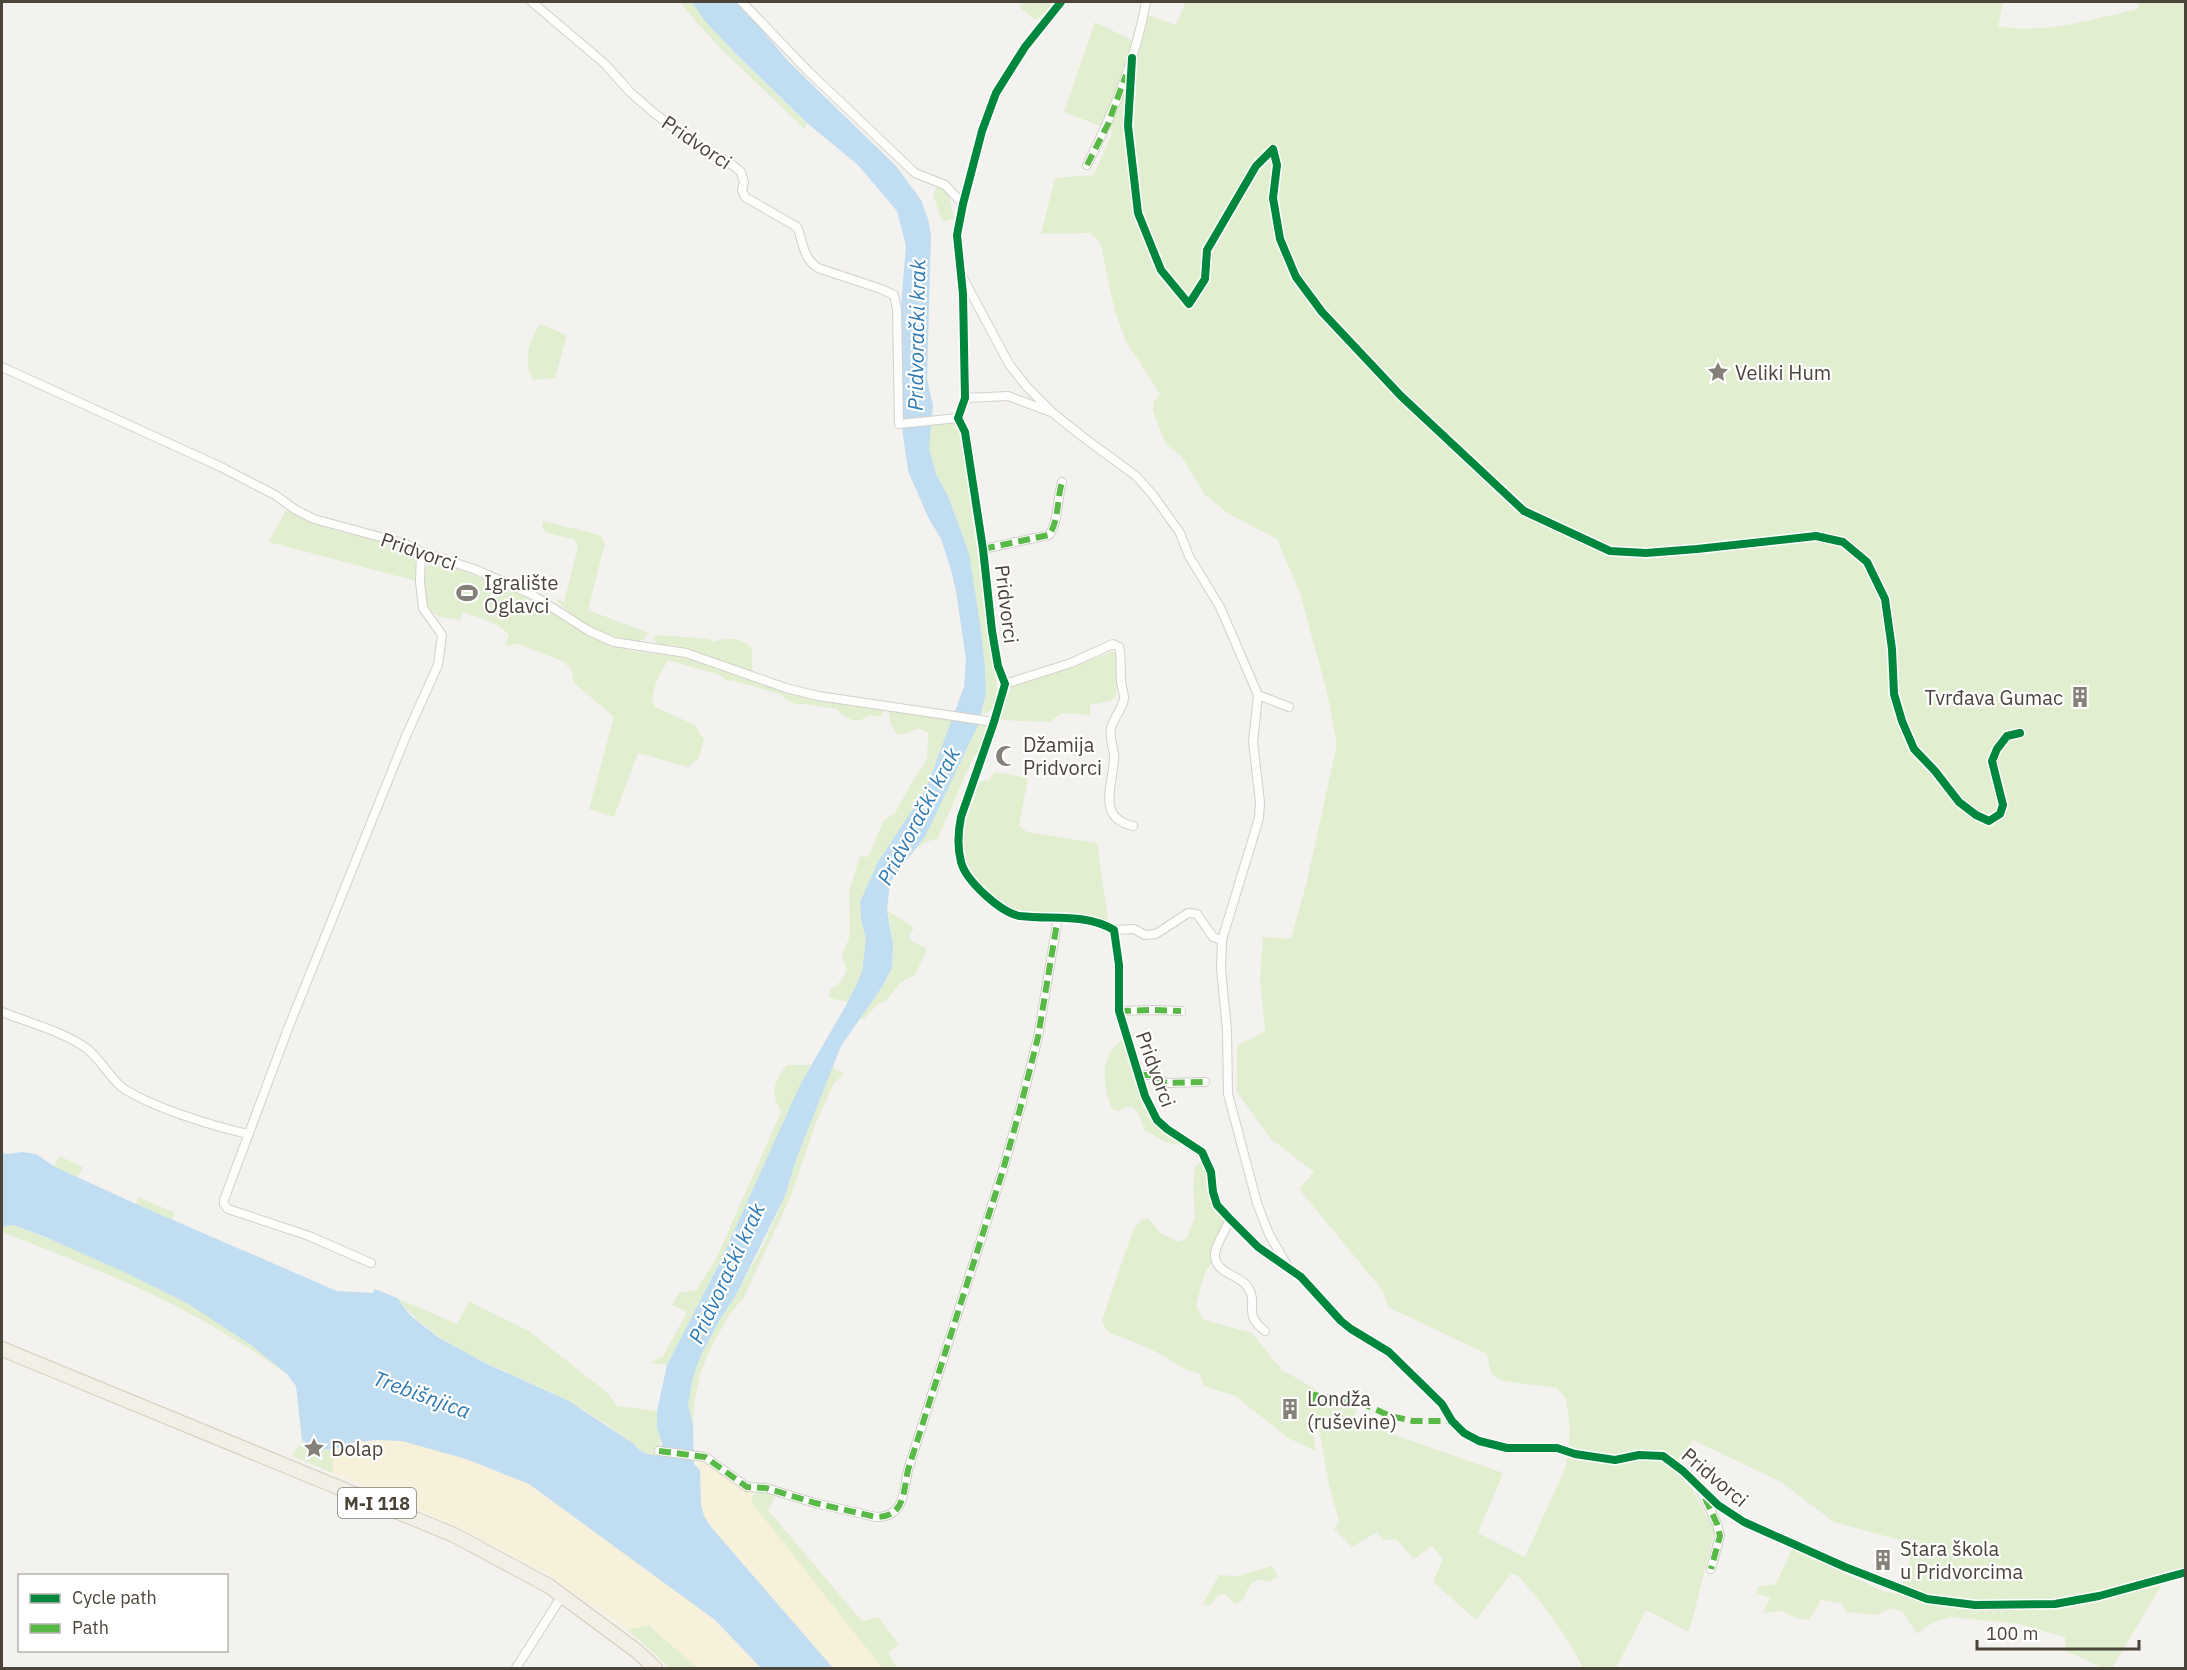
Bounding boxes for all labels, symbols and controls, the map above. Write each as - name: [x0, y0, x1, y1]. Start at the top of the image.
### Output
- street label: Pridvorci: [657, 109, 737, 175]
- water label: Pridvorački krak: [901, 258, 931, 411]
- place label: Veliki Hum: [1735, 359, 1831, 386]
- place icon: Veliki Hum: [1706, 360, 1730, 384]
- street label: Pridvorci: [377, 525, 461, 577]
- street label: Pridvorci: [989, 563, 1025, 645]
- place label: Igralište Oglavci: [484, 569, 558, 619]
- sports icon: Igralište Oglavci: [455, 581, 479, 605]
- place label: Tvrđava Gumac: [1925, 684, 2063, 711]
- building icon: Tvrđava Gumac: [2068, 685, 2092, 709]
- place label: Džamija Pridvorci: [1023, 731, 1102, 781]
- water label: Pridvorački krak: [870, 741, 967, 890]
- mosque icon: Džamija Pridvorci: [994, 744, 1018, 768]
- street label: Pridvorci: [1130, 1027, 1182, 1111]
- water label: Pridvorački krak: [681, 1197, 771, 1348]
- water label: Trebišnjica: [370, 1363, 474, 1425]
- place label: Londža (ruševine): [1307, 1385, 1397, 1435]
- building icon: Londža (ruševine): [1278, 1397, 1302, 1421]
- place label: Dolap: [331, 1435, 383, 1462]
- place icon: Dolap: [302, 1436, 326, 1460]
- street label: Pridvorci: [1676, 1441, 1754, 1513]
- road number: M-I 118: [338, 1488, 416, 1518]
- place label: Stara škola u Pridvorcima: [1900, 1535, 2024, 1585]
- building icon: Stara škola u Pridvorcima: [1871, 1548, 1895, 1572]
- legend: [18, 1574, 228, 1652]
- text: Cycle path: [72, 1586, 157, 1609]
- scale bar: [1977, 1613, 2139, 1651]
- text: Path: [72, 1616, 109, 1639]
- text: 100 m: [1986, 1622, 2038, 1645]

